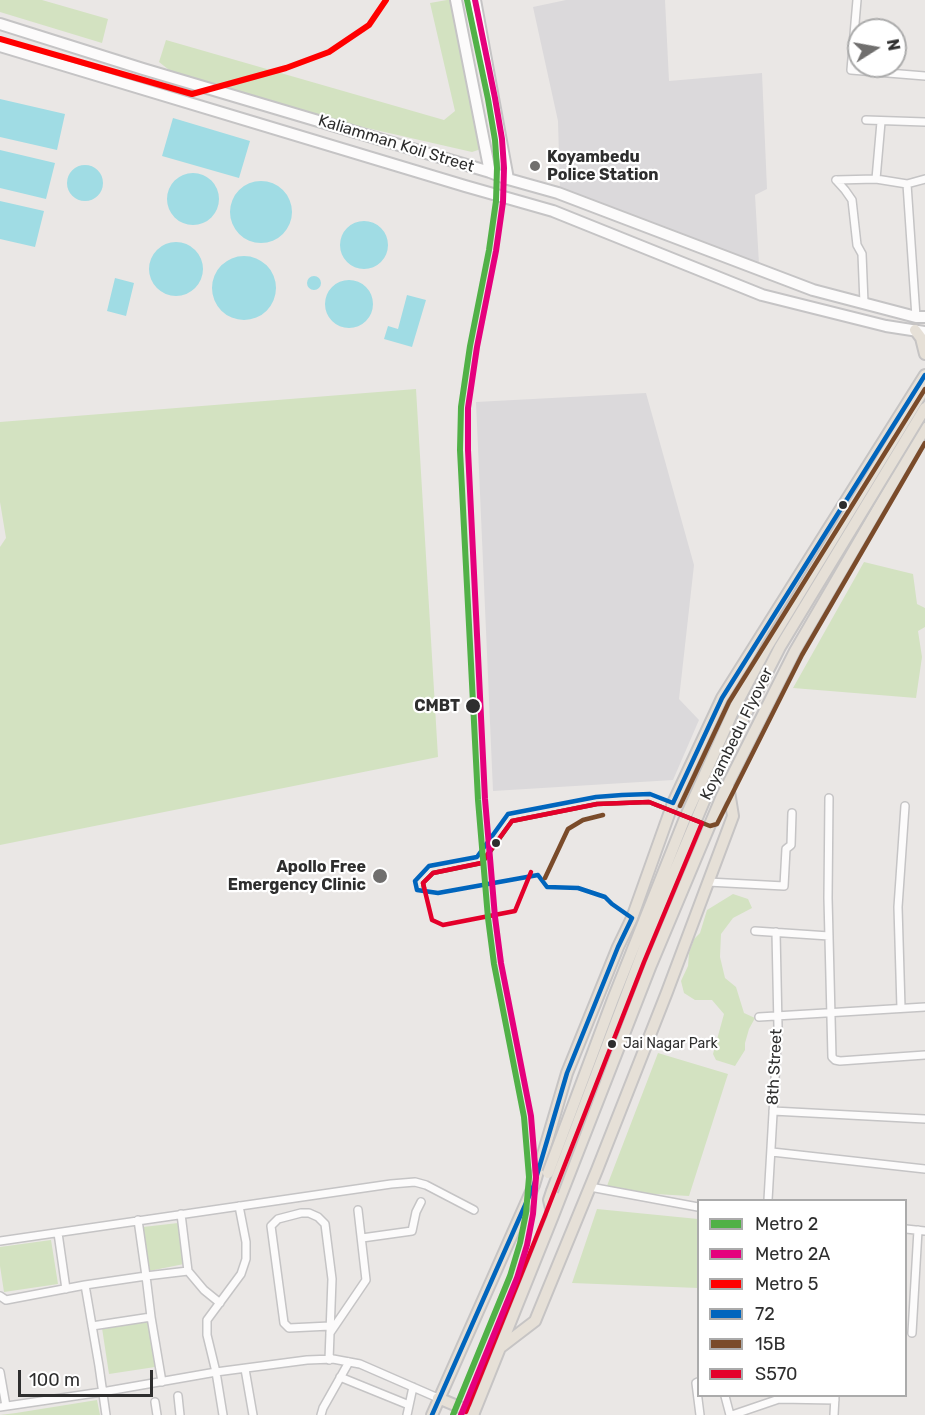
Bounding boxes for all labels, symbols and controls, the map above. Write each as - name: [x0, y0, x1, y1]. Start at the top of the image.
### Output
- north arrow: [847, 18, 907, 78]
- text: N: [883, 37, 904, 52]
- street label: Kaliamman Koil Street: [316, 111, 476, 177]
- place label: Koyambedu Police Station: [547, 147, 659, 185]
- marker: Koyambedu Police Station: [528, 159, 542, 173]
- unlabelled marker: [837, 499, 849, 511]
- street label: Koyambedu Flyover: [697, 664, 777, 804]
- place label: CMBT: [414, 696, 460, 716]
- marker: CMBT: [464, 697, 482, 715]
- unlabelled marker: [490, 837, 502, 849]
- place label: Apollo Free Emergency Clinic: [228, 857, 366, 895]
- marker: Apollo Free Emergency Clinic: [371, 867, 389, 885]
- street label: 8th Street: [763, 1028, 787, 1106]
- place label: Jai Nagar Park: [623, 1036, 718, 1052]
- marker: Jai Nagar Park: [606, 1038, 618, 1050]
- legend: [697, 1199, 907, 1397]
- text: Metro 2: [755, 1213, 818, 1235]
- text: Metro 2A: [755, 1243, 830, 1265]
- text: Metro 5: [755, 1273, 818, 1295]
- text: 72: [755, 1303, 775, 1325]
- text: 15B: [755, 1333, 785, 1355]
- scale bar: [21, 1358, 156, 1396]
- text: S570: [755, 1363, 798, 1385]
- text: 100 m: [29, 1369, 80, 1391]

